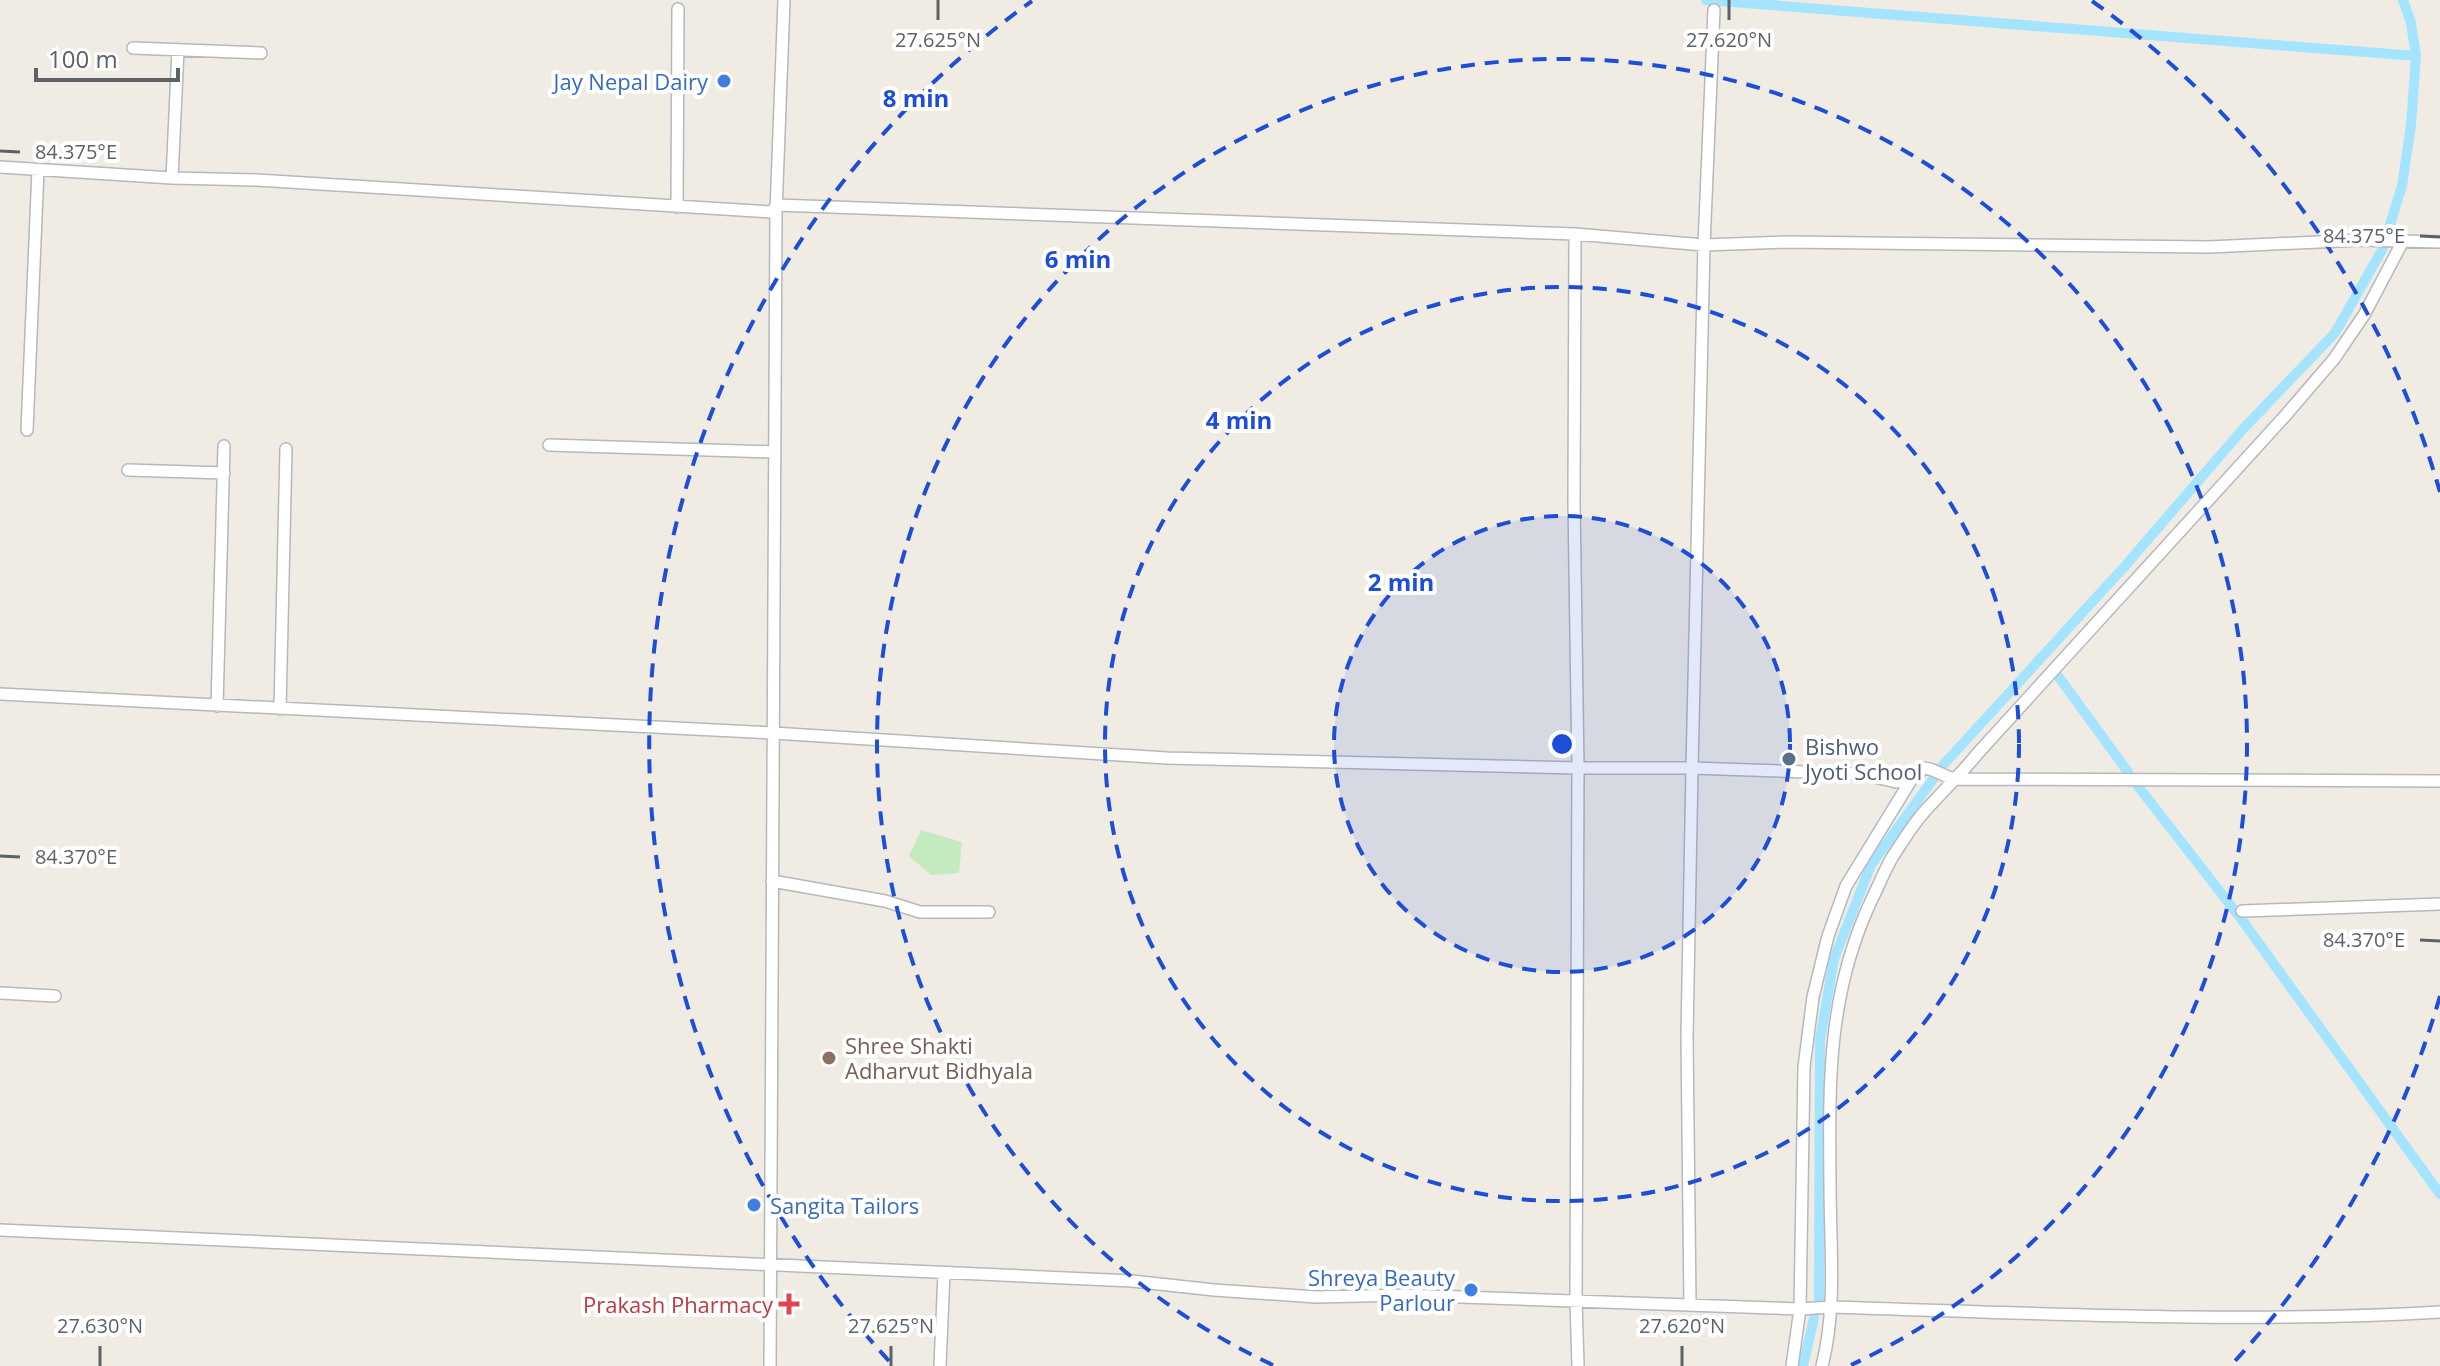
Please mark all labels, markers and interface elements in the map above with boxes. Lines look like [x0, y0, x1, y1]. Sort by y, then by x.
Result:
text: 27.625°N [895, 26, 981, 53]
text: 27.620°N [1686, 26, 1772, 53]
scale bar [36, 32, 178, 82]
text: 100 m [48, 42, 118, 75]
place label: Jay Nepal Dairy [552, 66, 709, 96]
marker: Jay Nepal Dairy [715, 72, 733, 90]
text: 8 min [883, 81, 949, 114]
text: 84.375°E [35, 138, 117, 165]
text: 84.375°E [2323, 222, 2405, 249]
text: 6 min [1045, 242, 1111, 275]
text: 4 min [1206, 403, 1272, 436]
text: 2 min [1368, 565, 1434, 598]
centre of rings [1548, 730, 1576, 758]
place label: Bishwo Jyoti School [1803, 731, 1922, 786]
marker: Bishwo Jyoti School [1780, 750, 1798, 768]
text: 84.370°E [35, 843, 117, 870]
text: 84.370°E [2323, 926, 2405, 953]
place label: Shree Shakti Adharvut Bidhyala [845, 1030, 1033, 1085]
marker: Shree Shakti Adharvut Bidhyala [820, 1049, 838, 1067]
place label: Sangita Tailors [770, 1190, 919, 1220]
marker: Sangita Tailors [745, 1196, 763, 1214]
place label: Shreya Beauty Parlour [1308, 1262, 1456, 1317]
marker: Shreya Beauty Parlour [1462, 1281, 1480, 1299]
place label: Prakash Pharmacy [583, 1289, 774, 1319]
marker: Prakash Pharmacy [780, 1295, 798, 1313]
text: 27.630°N [57, 1312, 143, 1339]
text: 27.625°N [848, 1312, 934, 1339]
text: 27.620°N [1639, 1312, 1725, 1339]

